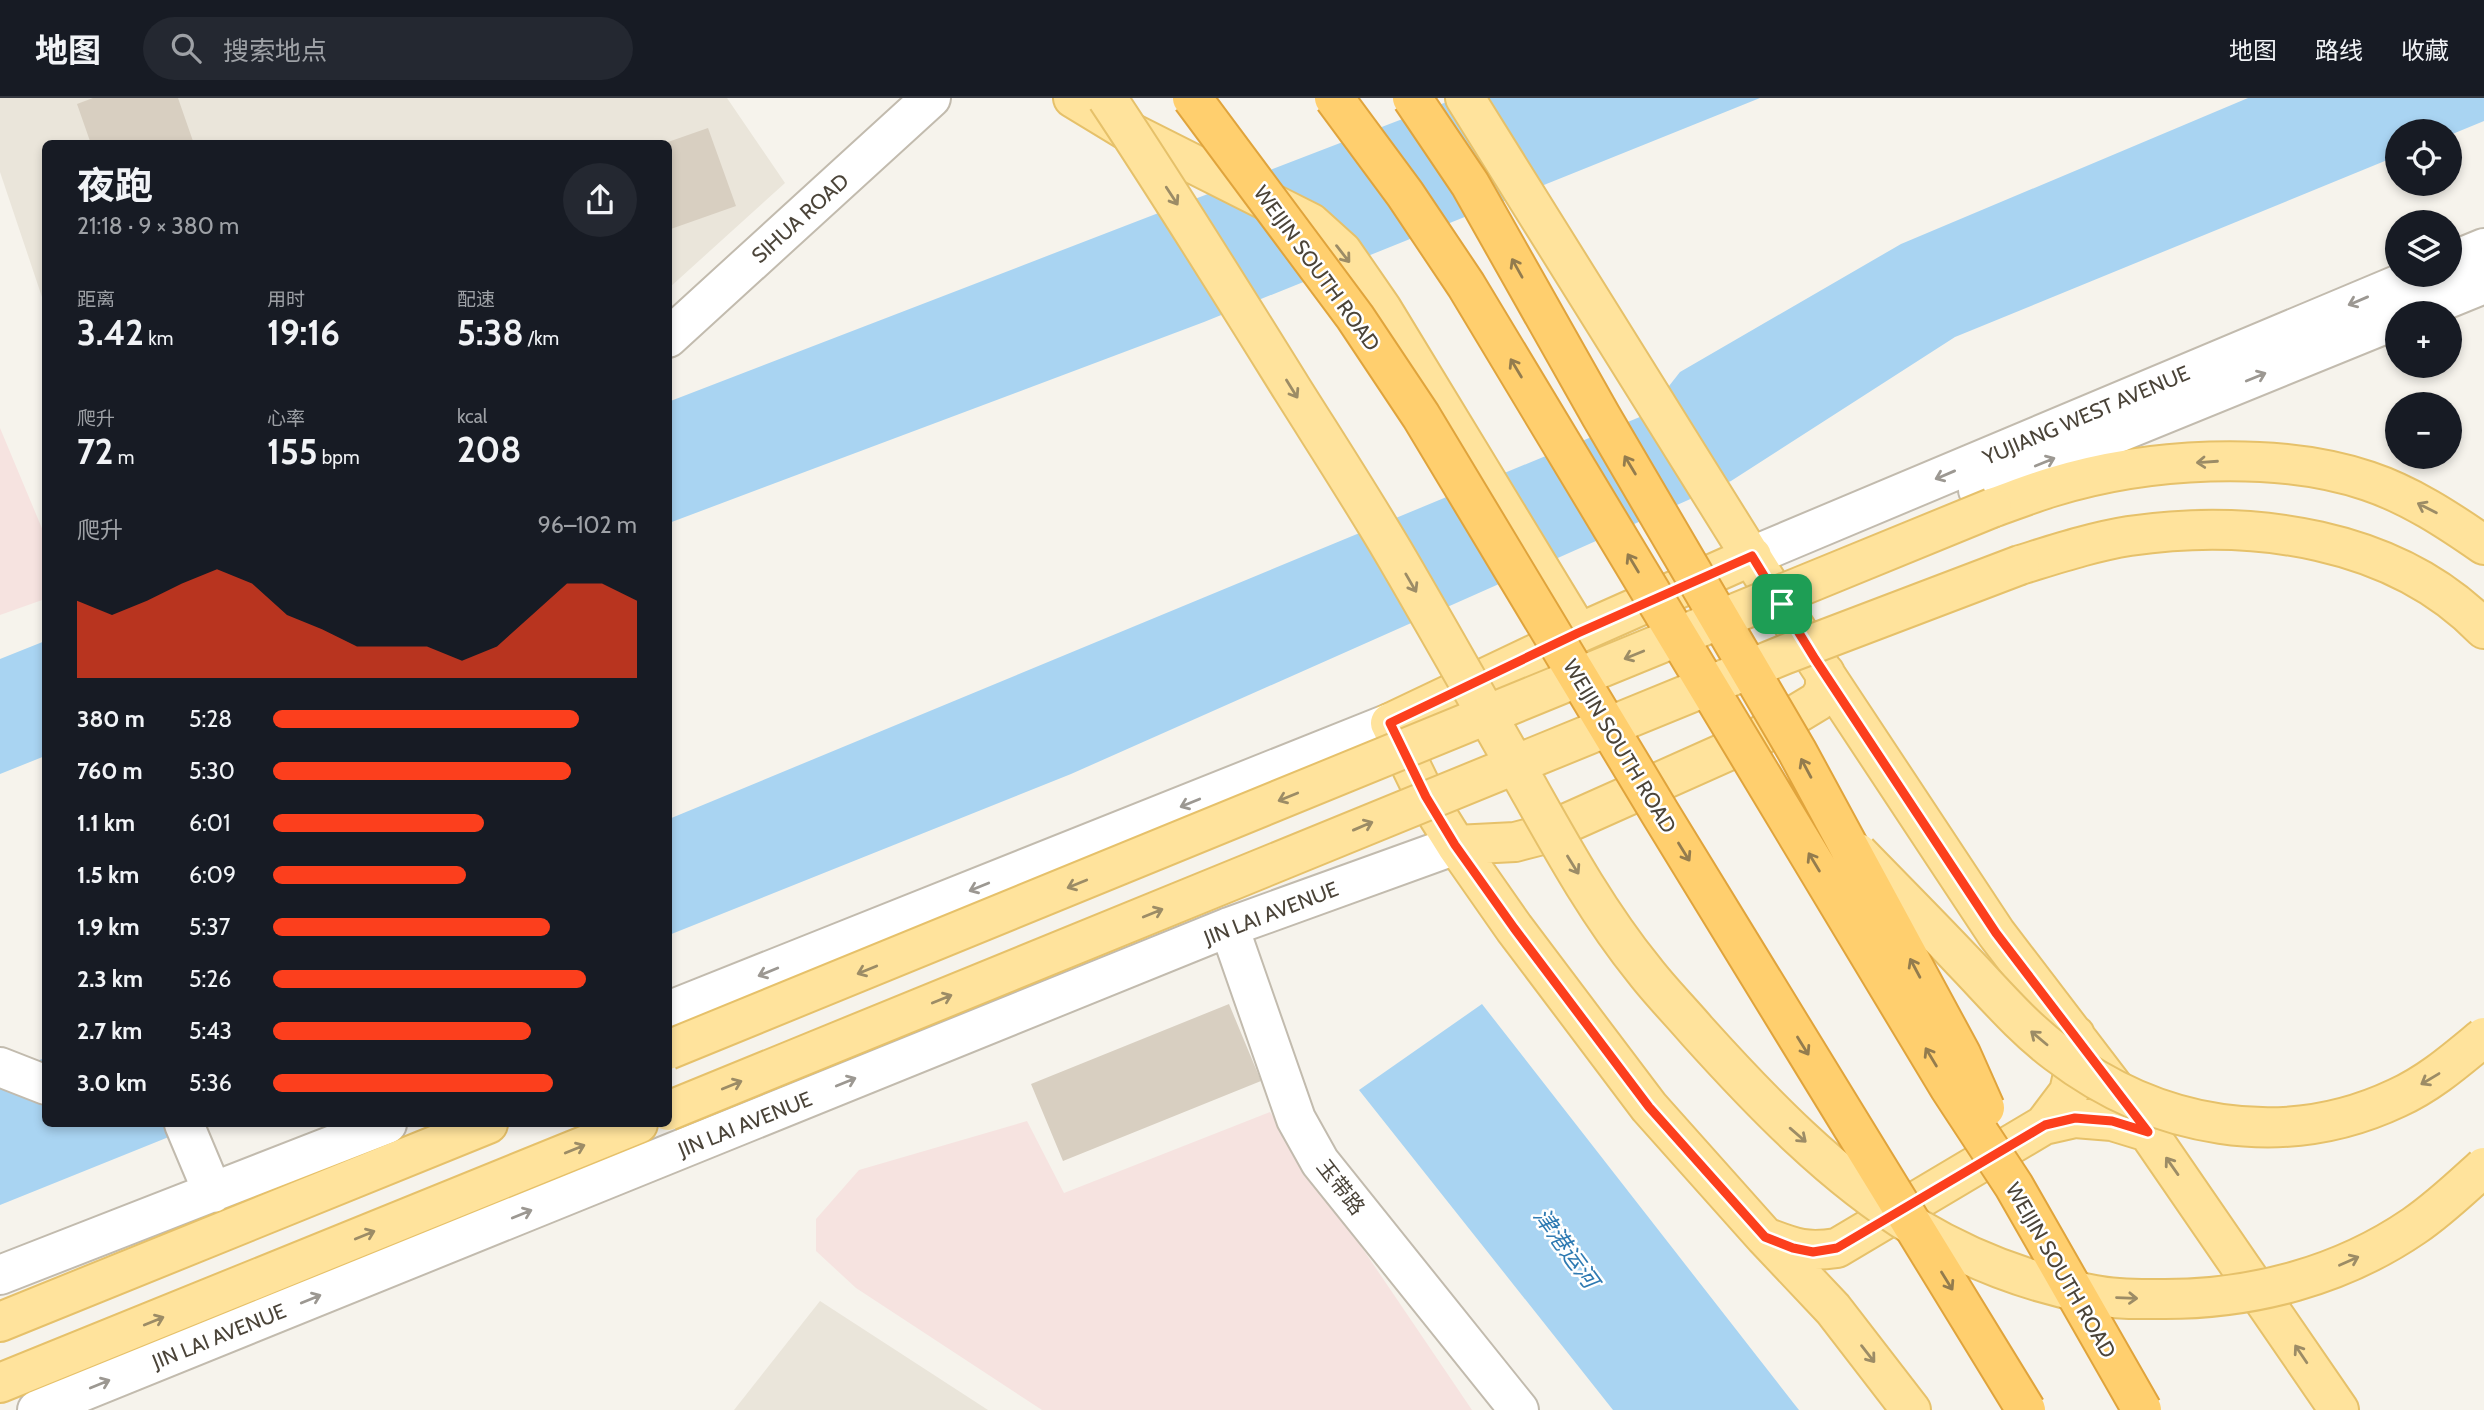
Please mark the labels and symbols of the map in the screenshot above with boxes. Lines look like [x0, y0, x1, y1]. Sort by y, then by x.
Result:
street label: SIHUA ROAD [746, 168, 854, 268]
street label: WEIJIN SOUTH ROAD [1249, 180, 1385, 356]
one-way arrow [1165, 185, 1179, 205]
one-way arrow [1336, 245, 1351, 263]
one-way arrow [1510, 258, 1524, 278]
one-way arrow [2348, 295, 2369, 308]
one-way arrow [1509, 358, 1523, 378]
street label: YUJIANG WEST AVENUE [1978, 360, 2193, 470]
one-way arrow [2245, 369, 2267, 382]
one-way arrow [1285, 378, 1299, 398]
one-way arrow [2034, 455, 2056, 468]
one-way arrow [1623, 456, 1637, 476]
one-way arrow [2196, 456, 2219, 469]
one-way arrow [1935, 469, 1956, 482]
one-way arrow [2417, 501, 2437, 515]
one-way arrow [1626, 553, 1640, 573]
one-way arrow [1404, 572, 1418, 592]
pin [1752, 574, 1812, 634]
one-way arrow [1624, 649, 1646, 662]
street label: WEIJIN SOUTH ROAD [1558, 655, 1682, 837]
one-way arrow [1799, 758, 1812, 779]
one-way arrow [1278, 792, 1299, 805]
one-way arrow [1180, 797, 1202, 810]
one-way arrow [1352, 819, 1373, 832]
one-way arrow [1677, 841, 1691, 861]
one-way arrow [1806, 853, 1820, 873]
one-way arrow [1566, 855, 1580, 875]
street label: JIN LAI AVENUE [1199, 876, 1342, 950]
one-way arrow [1067, 878, 1089, 891]
one-way arrow [968, 882, 990, 895]
one-way arrow [1142, 906, 1163, 919]
one-way arrow [1907, 958, 1921, 979]
one-way arrow [856, 964, 878, 977]
one-way arrow [757, 966, 779, 979]
one-way arrow [931, 992, 953, 1005]
one-way arrow [2030, 1030, 2048, 1046]
one-way arrow [1796, 1035, 1810, 1055]
one-way arrow [1924, 1048, 1938, 1068]
one-way arrow [2420, 1072, 2440, 1086]
one-way arrow [835, 1075, 857, 1088]
one-way arrow [720, 1078, 742, 1091]
street label: JIN LAI AVENUE [674, 1086, 815, 1163]
one-way arrow [1789, 1127, 1807, 1143]
one-way arrow [564, 1142, 586, 1155]
street label: 玉带路 [1312, 1154, 1370, 1220]
one-way arrow [2165, 1157, 2179, 1176]
street label: WEIJIN SOUTH ROAD [2001, 1178, 2121, 1362]
water label: 津港运河 [1528, 1203, 1607, 1297]
one-way arrow [511, 1206, 532, 1219]
one-way arrow [353, 1228, 375, 1241]
one-way arrow [2338, 1254, 2359, 1267]
one-way arrow [1941, 1271, 1955, 1291]
one-way arrow [300, 1292, 321, 1305]
one-way arrow [2115, 1292, 2138, 1305]
street label: JIN LAI AVENUE [148, 1298, 289, 1375]
one-way arrow [143, 1313, 164, 1326]
one-way arrow [1860, 1344, 1875, 1363]
one-way arrow [2293, 1345, 2308, 1364]
one-way arrow [89, 1377, 111, 1390]

